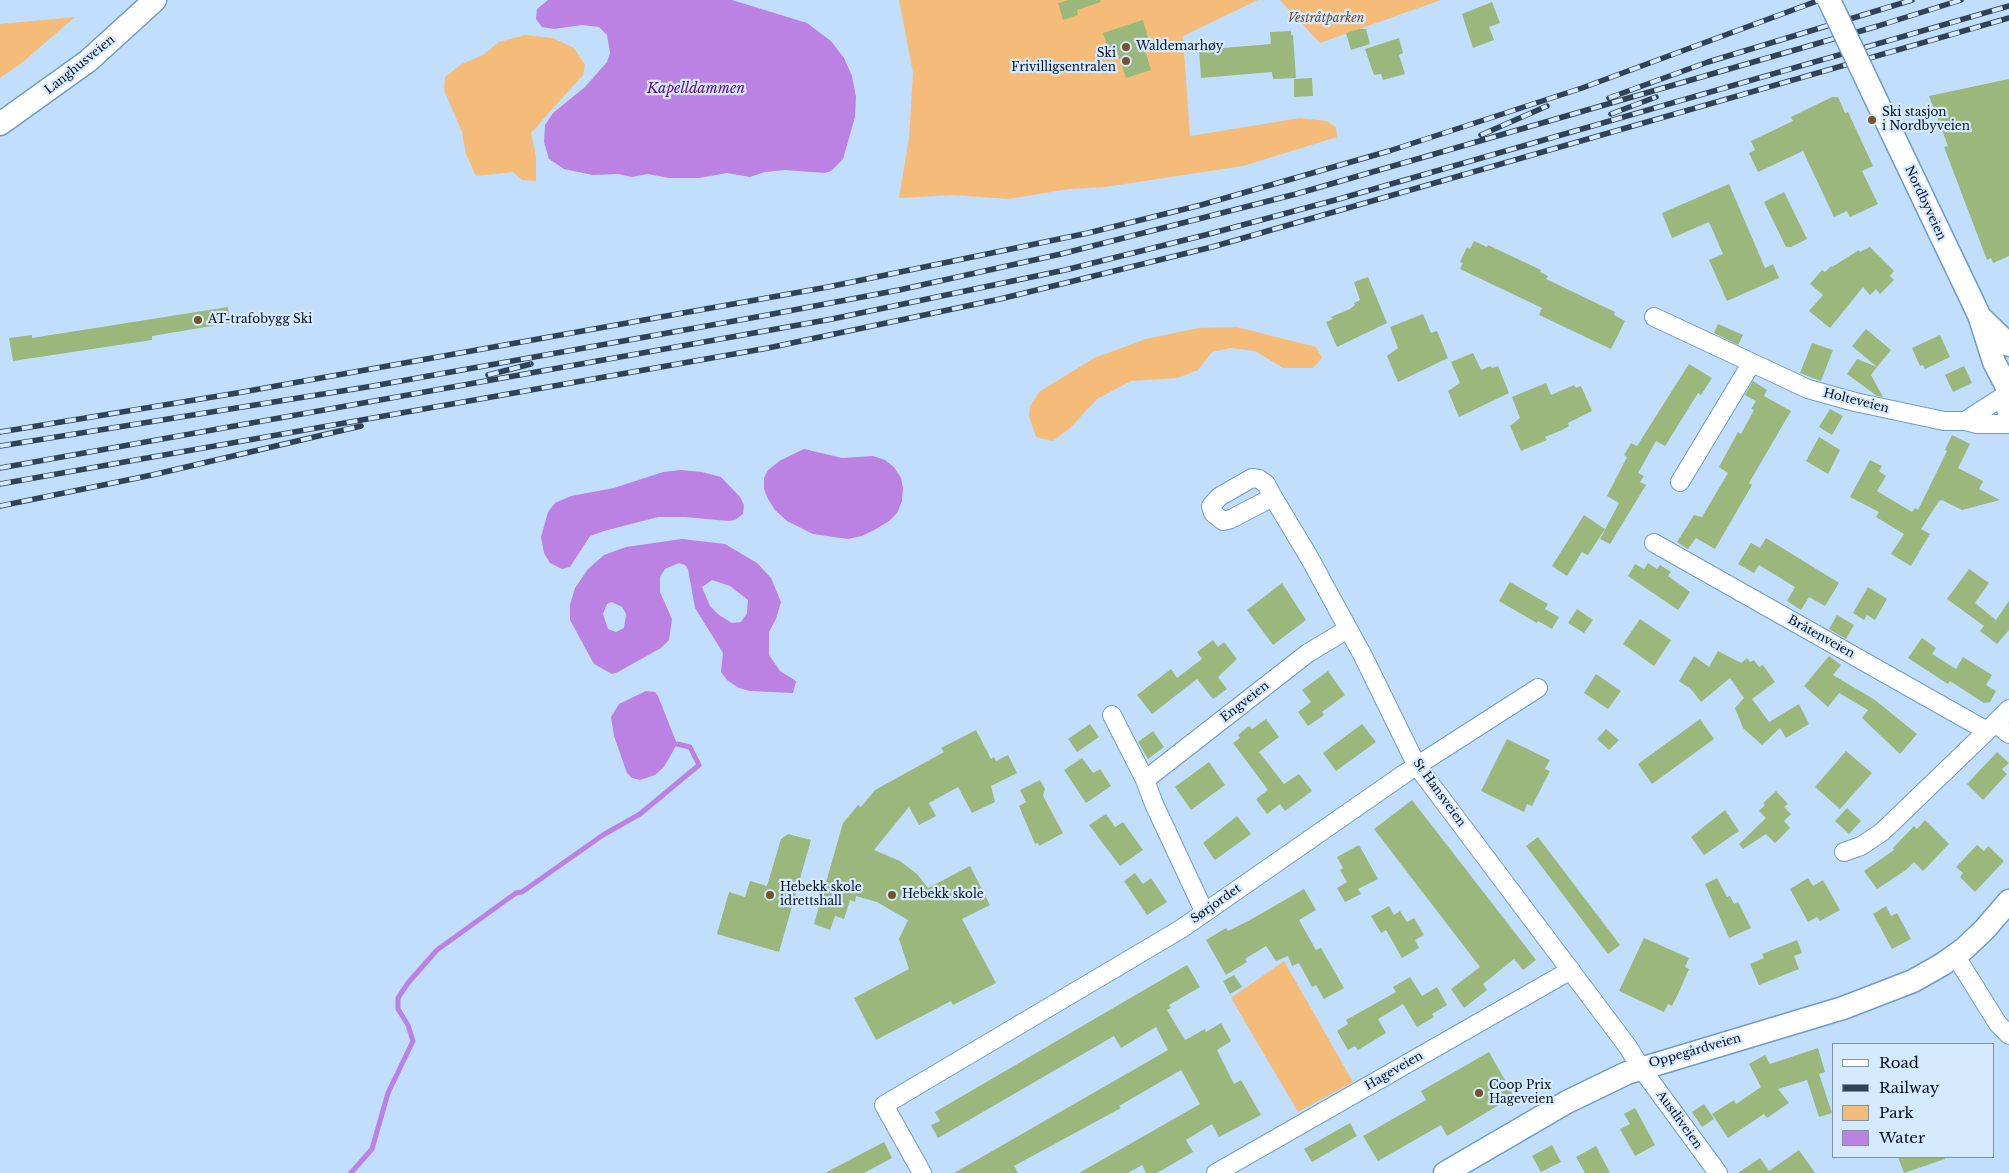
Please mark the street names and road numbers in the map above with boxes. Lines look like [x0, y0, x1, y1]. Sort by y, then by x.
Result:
street label: Langhusveien [42, 32, 118, 98]
street label: Nordbyveien [1901, 163, 1949, 243]
street label: Holteveien [1822, 386, 1890, 416]
street label: Bråtenveien [1785, 613, 1857, 661]
street label: Engveien [1218, 679, 1272, 725]
street label: St Hansveien [1410, 756, 1468, 830]
street label: Sørjordet [1188, 881, 1244, 927]
street label: Oppegårdveien [1647, 1031, 1743, 1071]
street label: Hageveien [1362, 1049, 1426, 1093]
street label: Austliveien [1653, 1088, 1705, 1152]

